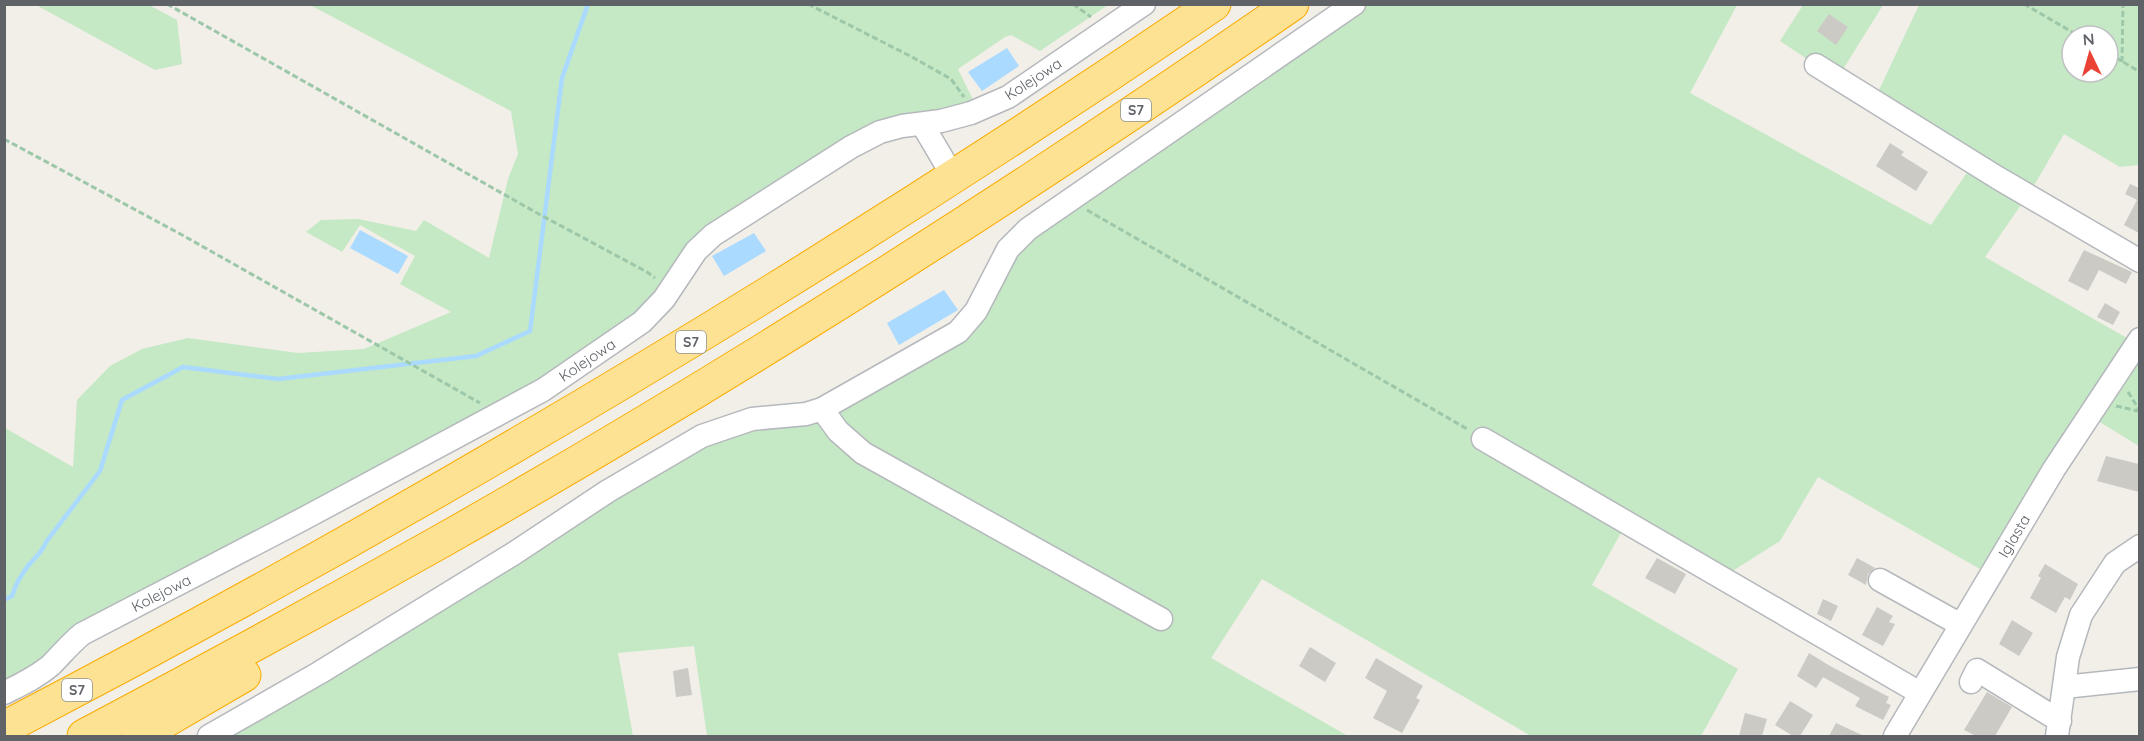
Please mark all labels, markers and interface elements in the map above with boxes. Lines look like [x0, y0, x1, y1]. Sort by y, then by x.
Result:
north arrow [2060, 24, 2120, 84]
text: N [2082, 29, 2095, 50]
street label: Kolejowa [1001, 54, 1065, 104]
road number: S7 [1121, 99, 1151, 121]
road number: S7 [676, 331, 706, 353]
street label: Kolejowa [555, 334, 619, 386]
street label: Iglasta [1994, 511, 2034, 561]
street label: Kolejowa [128, 570, 194, 616]
road number: S7 [62, 679, 92, 701]

